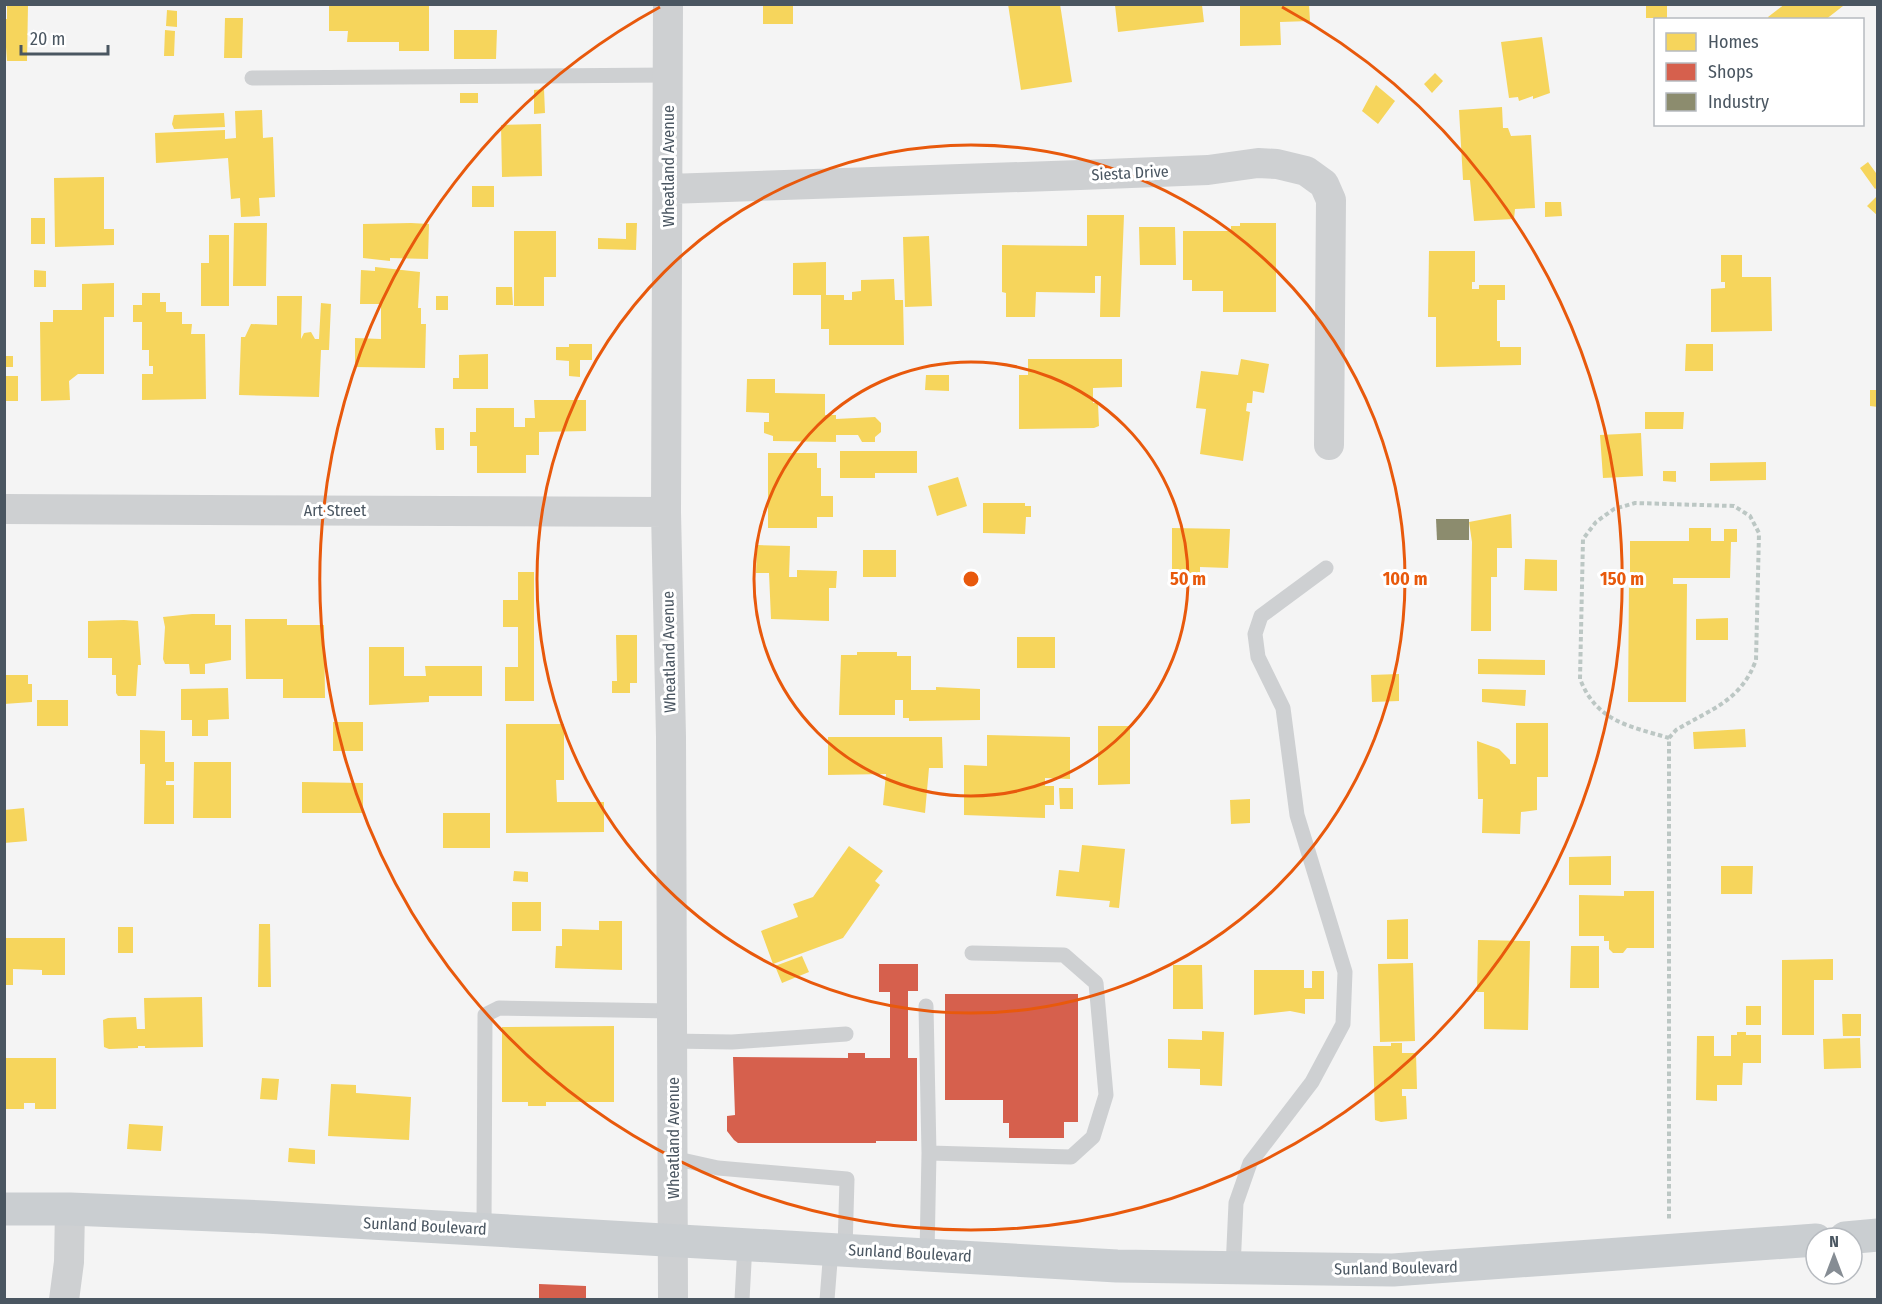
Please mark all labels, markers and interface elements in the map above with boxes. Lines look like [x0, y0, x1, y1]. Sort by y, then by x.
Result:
scale bar [21, 18, 108, 56]
legend [1654, 18, 1864, 126]
text: 20 m [30, 28, 65, 50]
text: Homes [1708, 31, 1759, 53]
text: Shops [1708, 61, 1753, 83]
text: Industry [1708, 91, 1769, 113]
street label: Wheatland Avenue [659, 105, 678, 227]
street label: Siesta Drive [1091, 161, 1169, 185]
street label: Art Street [304, 501, 367, 520]
text: 50 m [1170, 568, 1206, 590]
text: 100 m [1383, 568, 1427, 590]
text: 150 m [1600, 568, 1644, 590]
centre of rings [961, 569, 981, 589]
street label: Wheatland Avenue [658, 591, 680, 713]
street label: Wheatland Avenue [664, 1077, 683, 1199]
street label: Sunland Boulevard [363, 1213, 487, 1239]
north arrow [1804, 1226, 1864, 1286]
text: N [1829, 1232, 1839, 1251]
street label: Sunland Boulevard [848, 1240, 972, 1266]
street label: Sunland Boulevard [1334, 1257, 1458, 1279]

